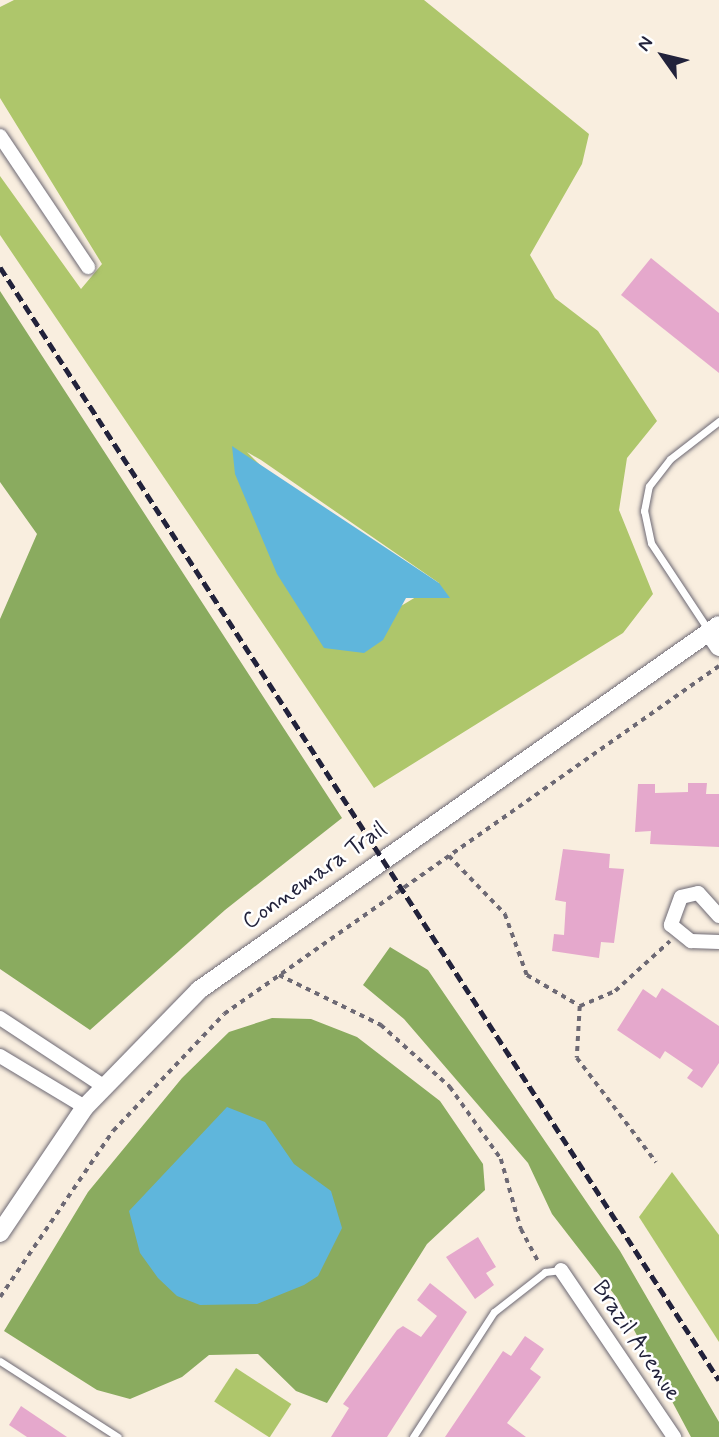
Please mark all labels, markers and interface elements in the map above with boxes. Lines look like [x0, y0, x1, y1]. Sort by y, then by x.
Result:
north arrow [628, 21, 698, 91]
text: N [631, 32, 659, 56]
street label: Connemara Trail [238, 816, 392, 936]
street label: Brazil Avenue [586, 1277, 686, 1405]

